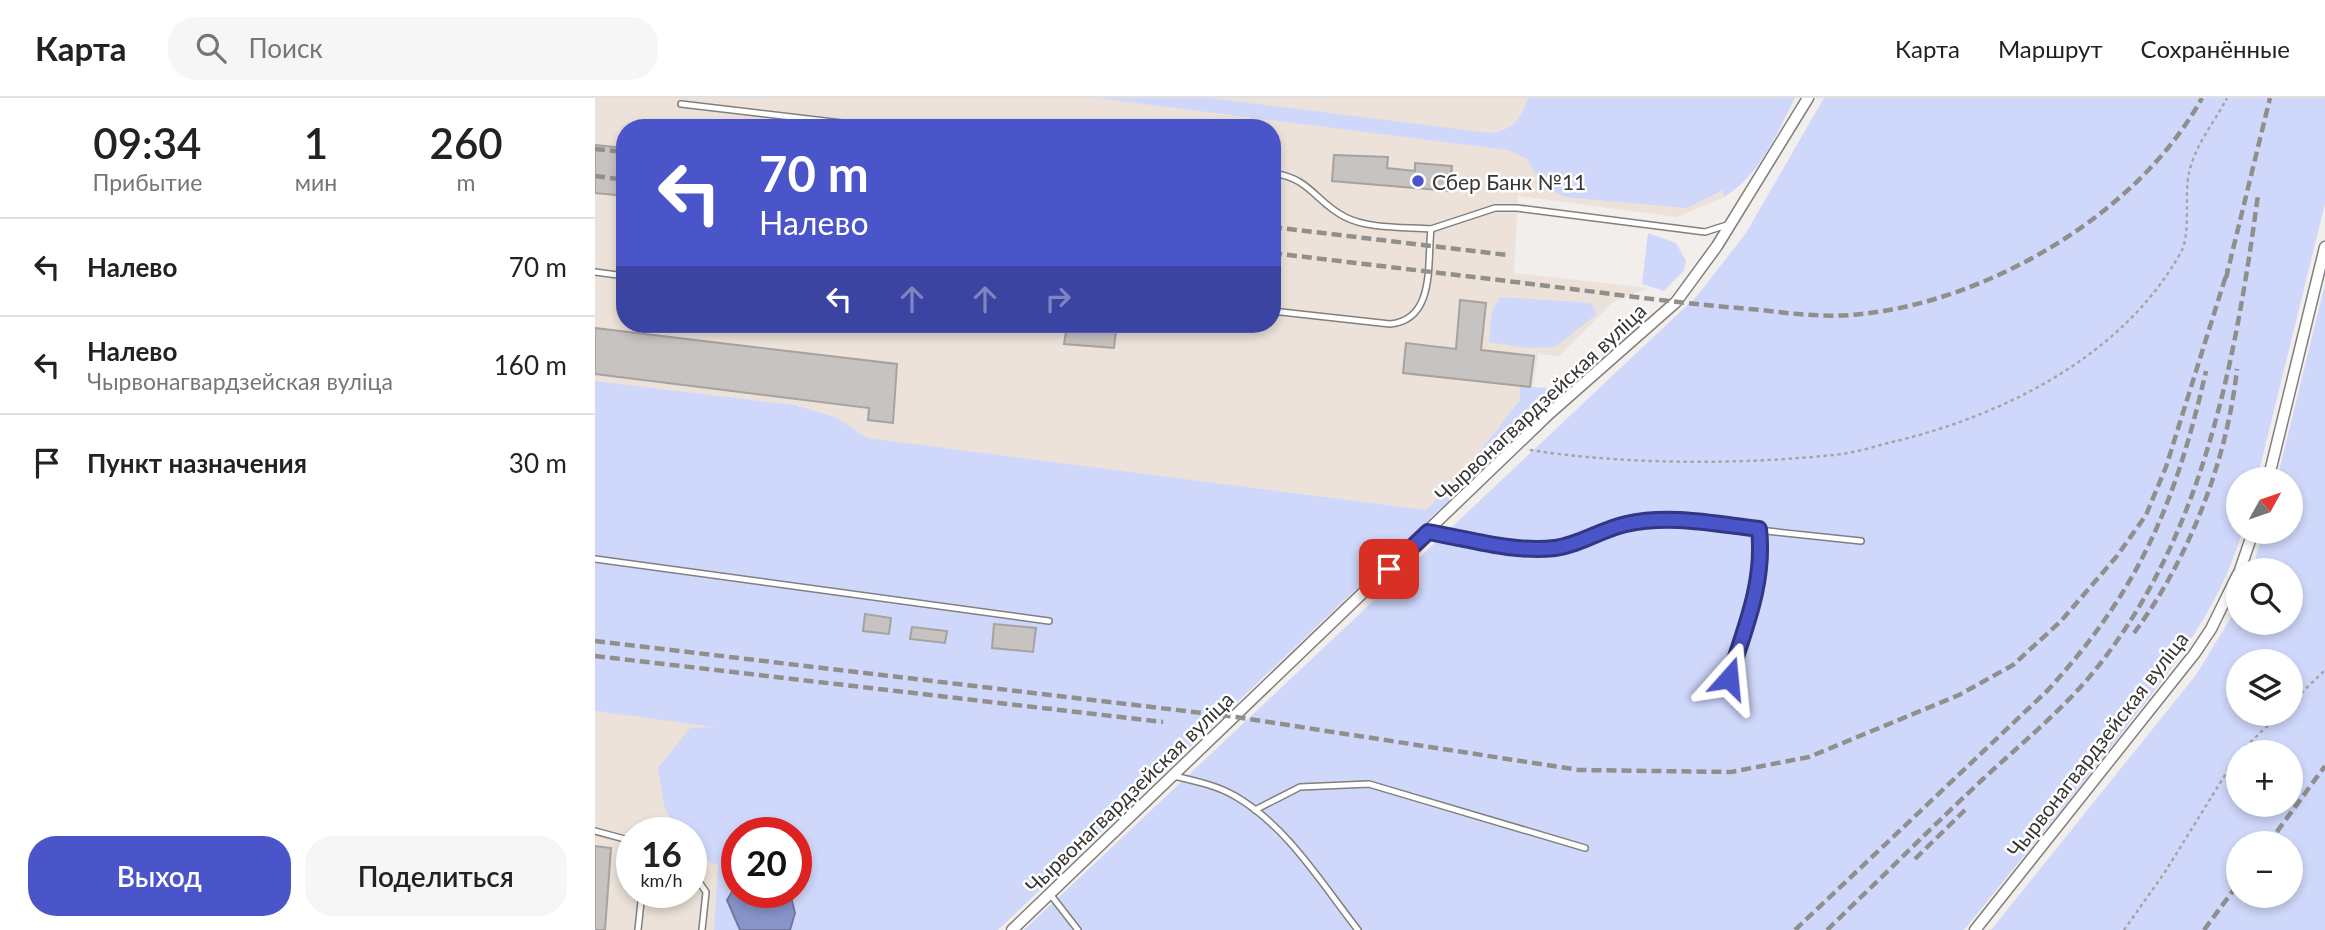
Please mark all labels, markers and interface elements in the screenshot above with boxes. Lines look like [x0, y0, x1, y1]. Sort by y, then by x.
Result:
search box [168, 17, 658, 80]
text: Карта [35, 28, 126, 68]
icon: search [192, 29, 230, 67]
text: Поиск [248, 32, 323, 64]
text: Карта [1895, 34, 1960, 63]
text: Маршрут [1998, 34, 2103, 63]
text: Сохранённые [2141, 34, 2290, 63]
text: 09:34 [93, 118, 201, 168]
text: 1 [304, 118, 328, 168]
text: 260 [430, 118, 503, 168]
text: 70 m [759, 144, 869, 202]
icon: left [644, 147, 735, 238]
text: Прибытие [92, 168, 202, 196]
text: мин [295, 168, 337, 196]
text: m [457, 168, 476, 196]
place label: Сбер Банк №11 [1432, 169, 1586, 194]
marker: Сбер Банк №11 [1410, 173, 1426, 189]
text: Налево [759, 203, 869, 242]
icon: left [28, 248, 66, 286]
text: Налево [87, 251, 177, 283]
text: 70 m [509, 251, 567, 283]
icon: left [820, 280, 858, 318]
icon: ahead [893, 280, 931, 318]
icon: ahead [966, 280, 1004, 318]
icon: right [1039, 280, 1077, 318]
street label: Чырвонагвардзейская вуліца [1429, 298, 1651, 506]
text: Налево [87, 335, 177, 367]
icon: left [28, 346, 66, 384]
text: 160 m [494, 349, 567, 381]
text: Чырвонагвардзейская вуліца [87, 367, 393, 395]
icon: arrive [28, 444, 66, 482]
text: Пункт назначения [87, 447, 307, 479]
text: 30 m [509, 447, 567, 479]
north arrow [2226, 467, 2303, 544]
map controls [2226, 467, 2303, 908]
pin [1359, 539, 1419, 599]
icon: arrive [1370, 550, 1408, 588]
button: search [2226, 558, 2303, 635]
street label: Чырвонагвардзейская вуліца [2001, 626, 2193, 862]
position arrow [1692, 641, 1766, 715]
button: layers [2226, 649, 2303, 726]
street label: Чырвонагвардзейская вуліца [1020, 686, 1238, 898]
button: + [2226, 740, 2303, 817]
speed limit sign: 20 [721, 817, 812, 908]
button: − [2226, 831, 2303, 908]
text: 16 [641, 832, 682, 874]
button: Выход [28, 836, 291, 916]
button: Поделиться [305, 836, 567, 916]
text: km/h [640, 869, 683, 891]

